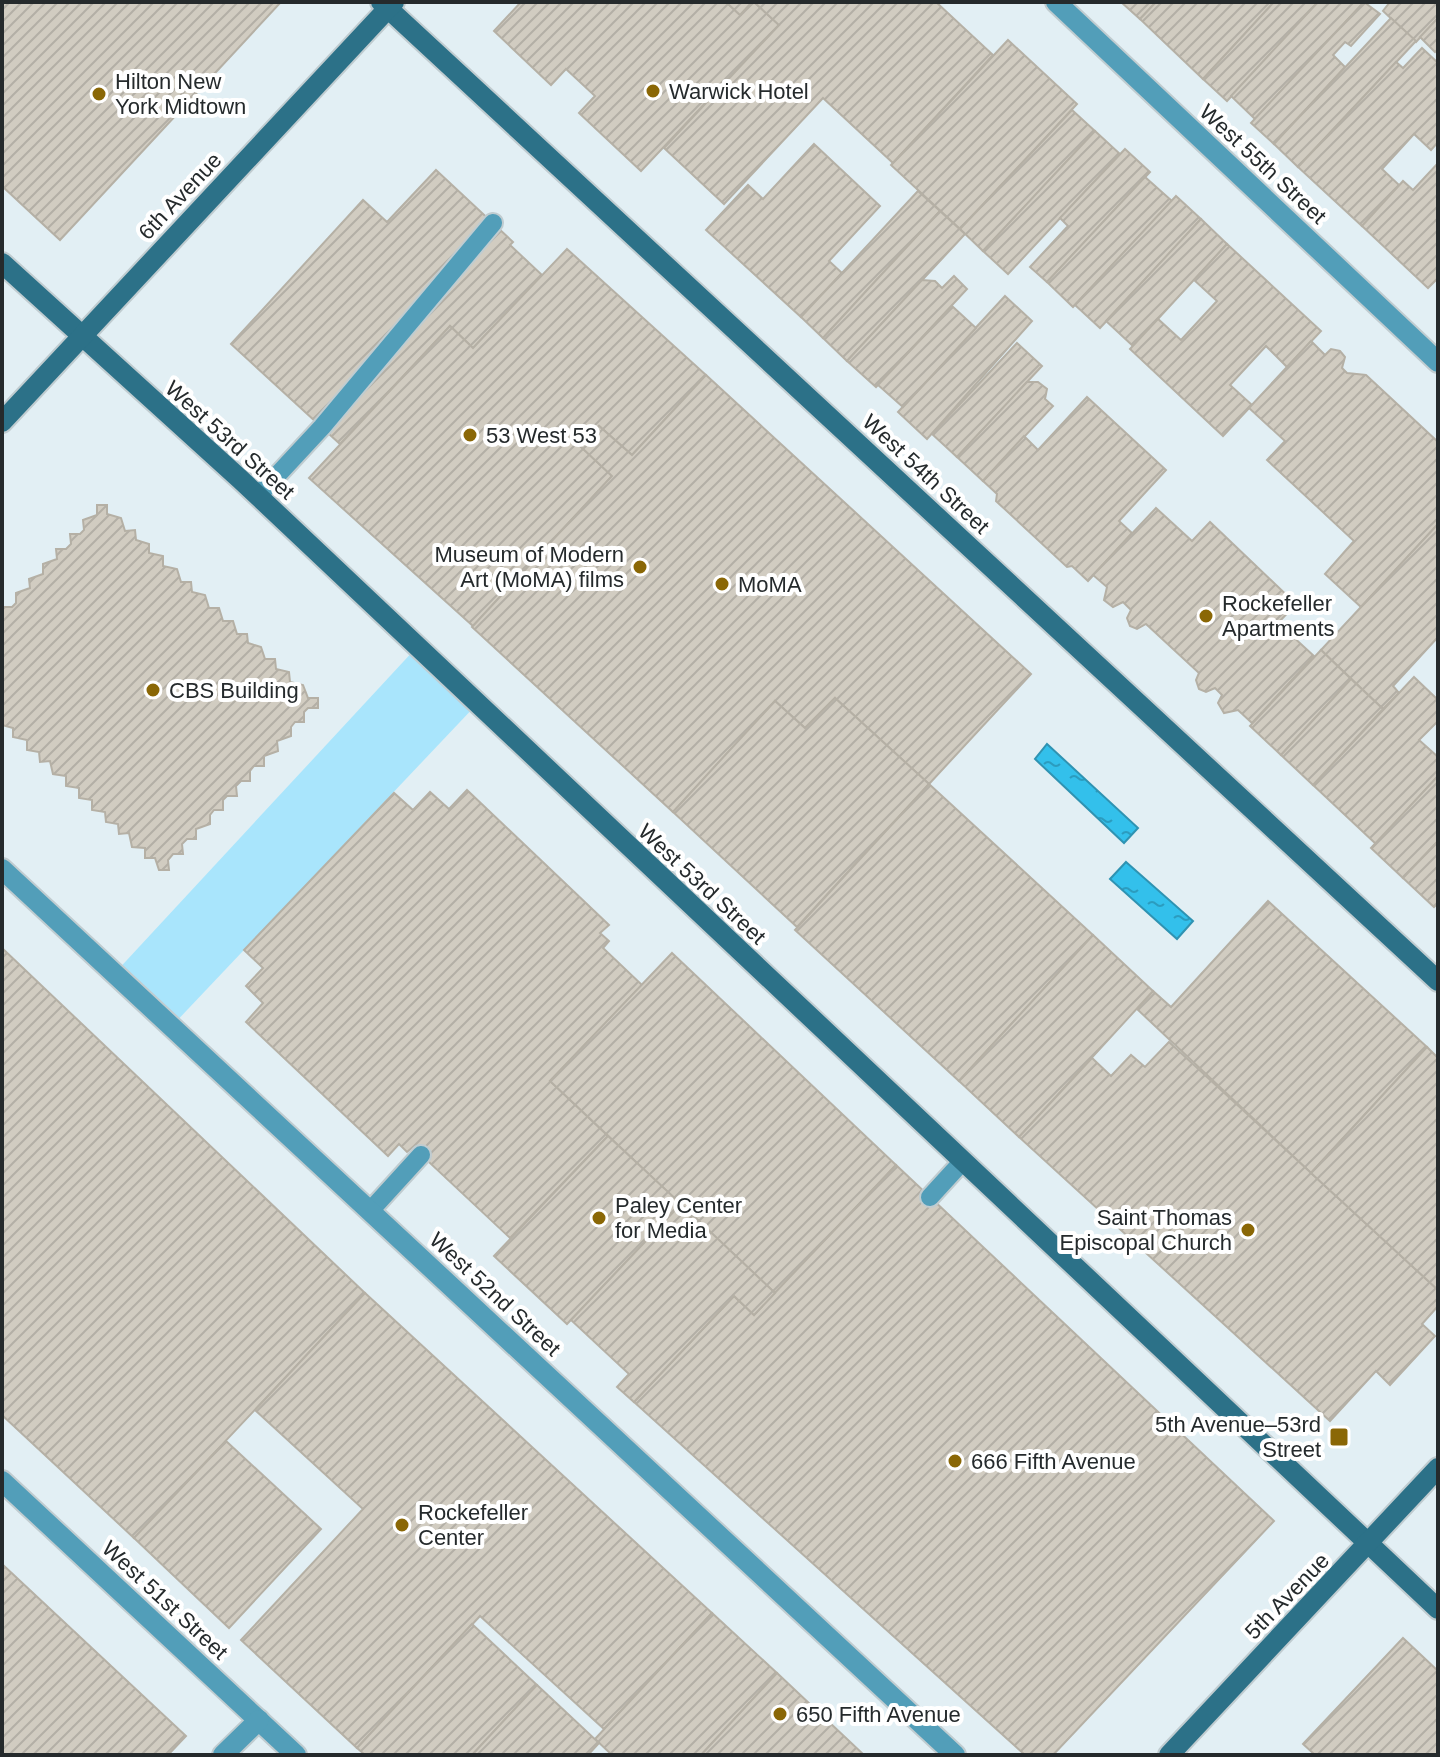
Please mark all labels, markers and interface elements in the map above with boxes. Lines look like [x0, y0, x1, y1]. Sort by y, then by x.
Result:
place label: Hilton New York Midtown [115, 69, 246, 119]
place label: Warwick Hotel [669, 79, 809, 104]
marker: Warwick Hotel [644, 82, 662, 100]
marker: Hilton New York Midtown [90, 85, 108, 103]
street label: West 55th Street [1195, 99, 1331, 229]
street label: 6th Avenue [133, 147, 227, 245]
street label: West 53rd Street [160, 376, 300, 504]
street label: West 54th Street [858, 409, 994, 539]
place label: 53 West 53 [486, 423, 597, 448]
marker: 53 West 53 [461, 426, 479, 444]
place label: Museum of Modern Art (MoMA) films [434, 542, 624, 592]
marker: Museum of Modern Art (MoMA) films [631, 558, 649, 576]
place label: MoMA [738, 572, 802, 597]
marker: MoMA [713, 575, 731, 593]
place label: Rockefeller Apartments [1222, 591, 1335, 641]
marker: Rockefeller Apartments [1197, 607, 1215, 625]
place label: CBS Building [169, 678, 299, 703]
marker: CBS Building [144, 681, 162, 699]
street label: West 53rd Street [633, 819, 771, 949]
place label: Paley Center for Media [615, 1193, 742, 1243]
place label: Saint Thomas Episcopal Church [1060, 1205, 1232, 1255]
marker: Paley Center for Media [590, 1209, 608, 1227]
marker: Saint Thomas Episcopal Church [1239, 1221, 1257, 1239]
street label: West 52nd Street [424, 1227, 566, 1361]
place label: 5th Avenue–53rd Street [1155, 1412, 1321, 1462]
marker: 5th Avenue–53rd Street [1328, 1426, 1350, 1448]
place label: 666 Fifth Avenue [971, 1449, 1136, 1474]
marker: 666 Fifth Avenue [946, 1452, 964, 1470]
place label: Rockefeller Center [418, 1500, 528, 1550]
marker: Rockefeller Center [393, 1516, 411, 1534]
street label: West 51st Street [97, 1536, 233, 1664]
street label: 5th Avenue [1240, 1548, 1334, 1644]
place label: 650 Fifth Avenue [796, 1702, 961, 1727]
marker: 650 Fifth Avenue [771, 1705, 789, 1723]

